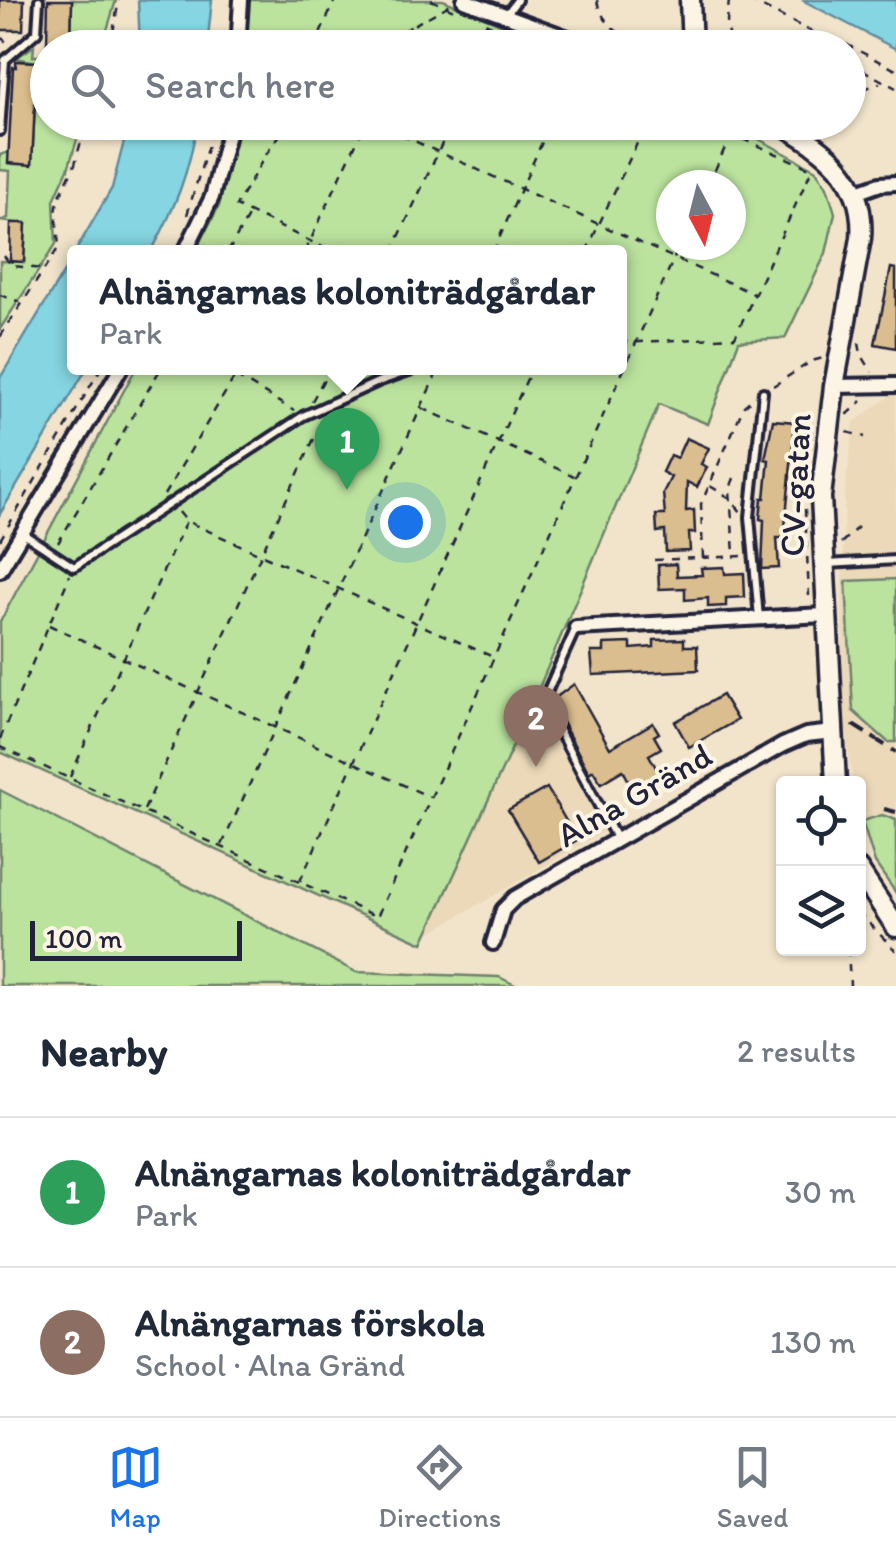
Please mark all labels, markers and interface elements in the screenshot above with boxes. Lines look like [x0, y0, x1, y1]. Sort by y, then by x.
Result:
search box [30, 30, 866, 140]
icon: search [65, 58, 120, 113]
text: Search here [145, 62, 336, 108]
north arrow [656, 170, 746, 260]
popup [67, 245, 627, 375]
text: Alnängarnas koloniträdgårdar [99, 268, 595, 314]
text: Park [99, 314, 162, 352]
pin: 1 [314, 408, 380, 490]
street label: CV-gatan [770, 412, 820, 558]
your location [380, 497, 431, 548]
pin: 2 [504, 684, 568, 767]
street label: Alna Gränd [549, 734, 719, 856]
map controls [776, 776, 866, 956]
button: locate [776, 776, 866, 866]
button: layers [776, 866, 866, 956]
scale bar [30, 916, 242, 960]
text: 100 m [45, 921, 122, 955]
text: Nearby [40, 1026, 167, 1077]
text: 2 results [737, 1032, 856, 1070]
text: Alnängarnas koloniträdgårdar [135, 1150, 630, 1196]
text: 1 [65, 1173, 80, 1211]
text: 30 m [785, 1173, 856, 1211]
text: Park [135, 1196, 198, 1234]
text: Alnängarnas förskola [135, 1300, 485, 1346]
text: 2 [64, 1323, 81, 1361]
text: 130 m [770, 1323, 856, 1361]
text: School · Alna Gränd [135, 1346, 405, 1384]
tab: Map [108, 1440, 163, 1534]
tab: Directions [378, 1440, 501, 1534]
tab: Saved [717, 1440, 788, 1534]

